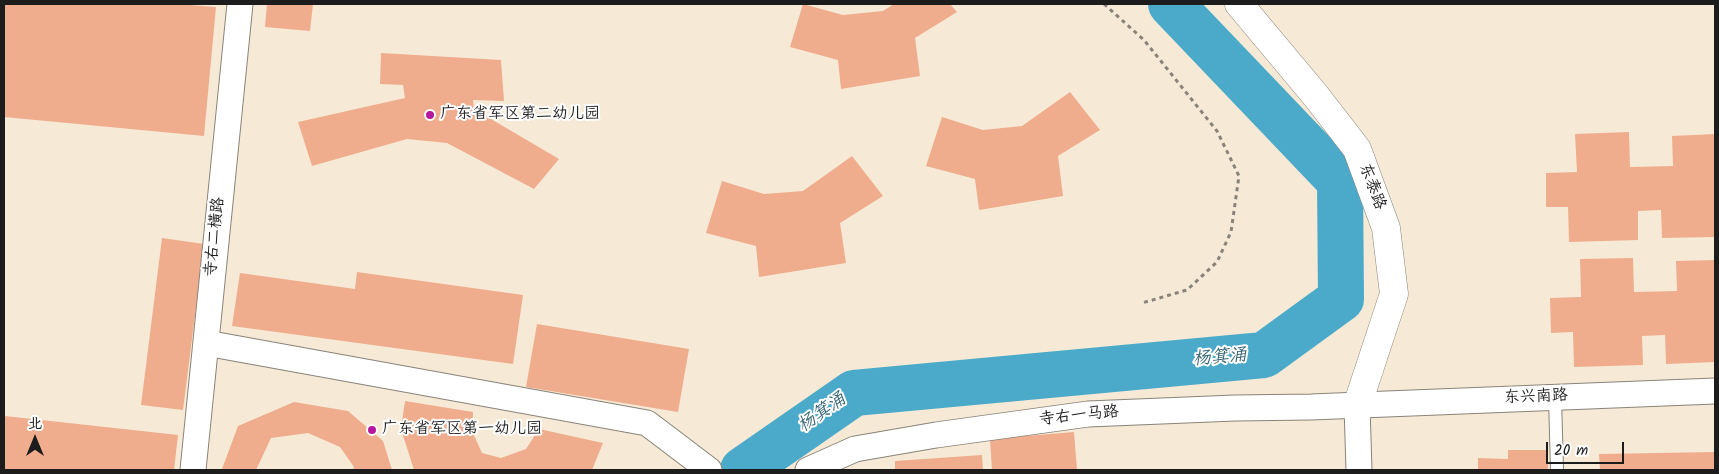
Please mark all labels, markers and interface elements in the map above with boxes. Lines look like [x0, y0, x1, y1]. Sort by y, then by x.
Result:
place label: 广东省军区第二幼儿园 [440, 105, 600, 125]
marker: 广东省军区第二幼儿园 [424, 109, 436, 121]
street label: 东泰路 [1353, 161, 1389, 213]
street label: 寺右二横路 [202, 196, 230, 278]
water label: 杨箕涌 [1192, 346, 1248, 372]
street label: 东兴南路 [1504, 387, 1568, 409]
water label: 杨箕涌 [795, 390, 851, 438]
street label: 寺右一马路 [1038, 403, 1120, 431]
text: 北 [28, 413, 42, 435]
north arrow [10, 414, 60, 464]
place label: 广东省军区第一幼儿园 [382, 420, 542, 440]
marker: 广东省军区第一幼儿园 [366, 424, 378, 436]
scale bar [1549, 432, 1626, 464]
text: 20 m [1554, 439, 1588, 463]

